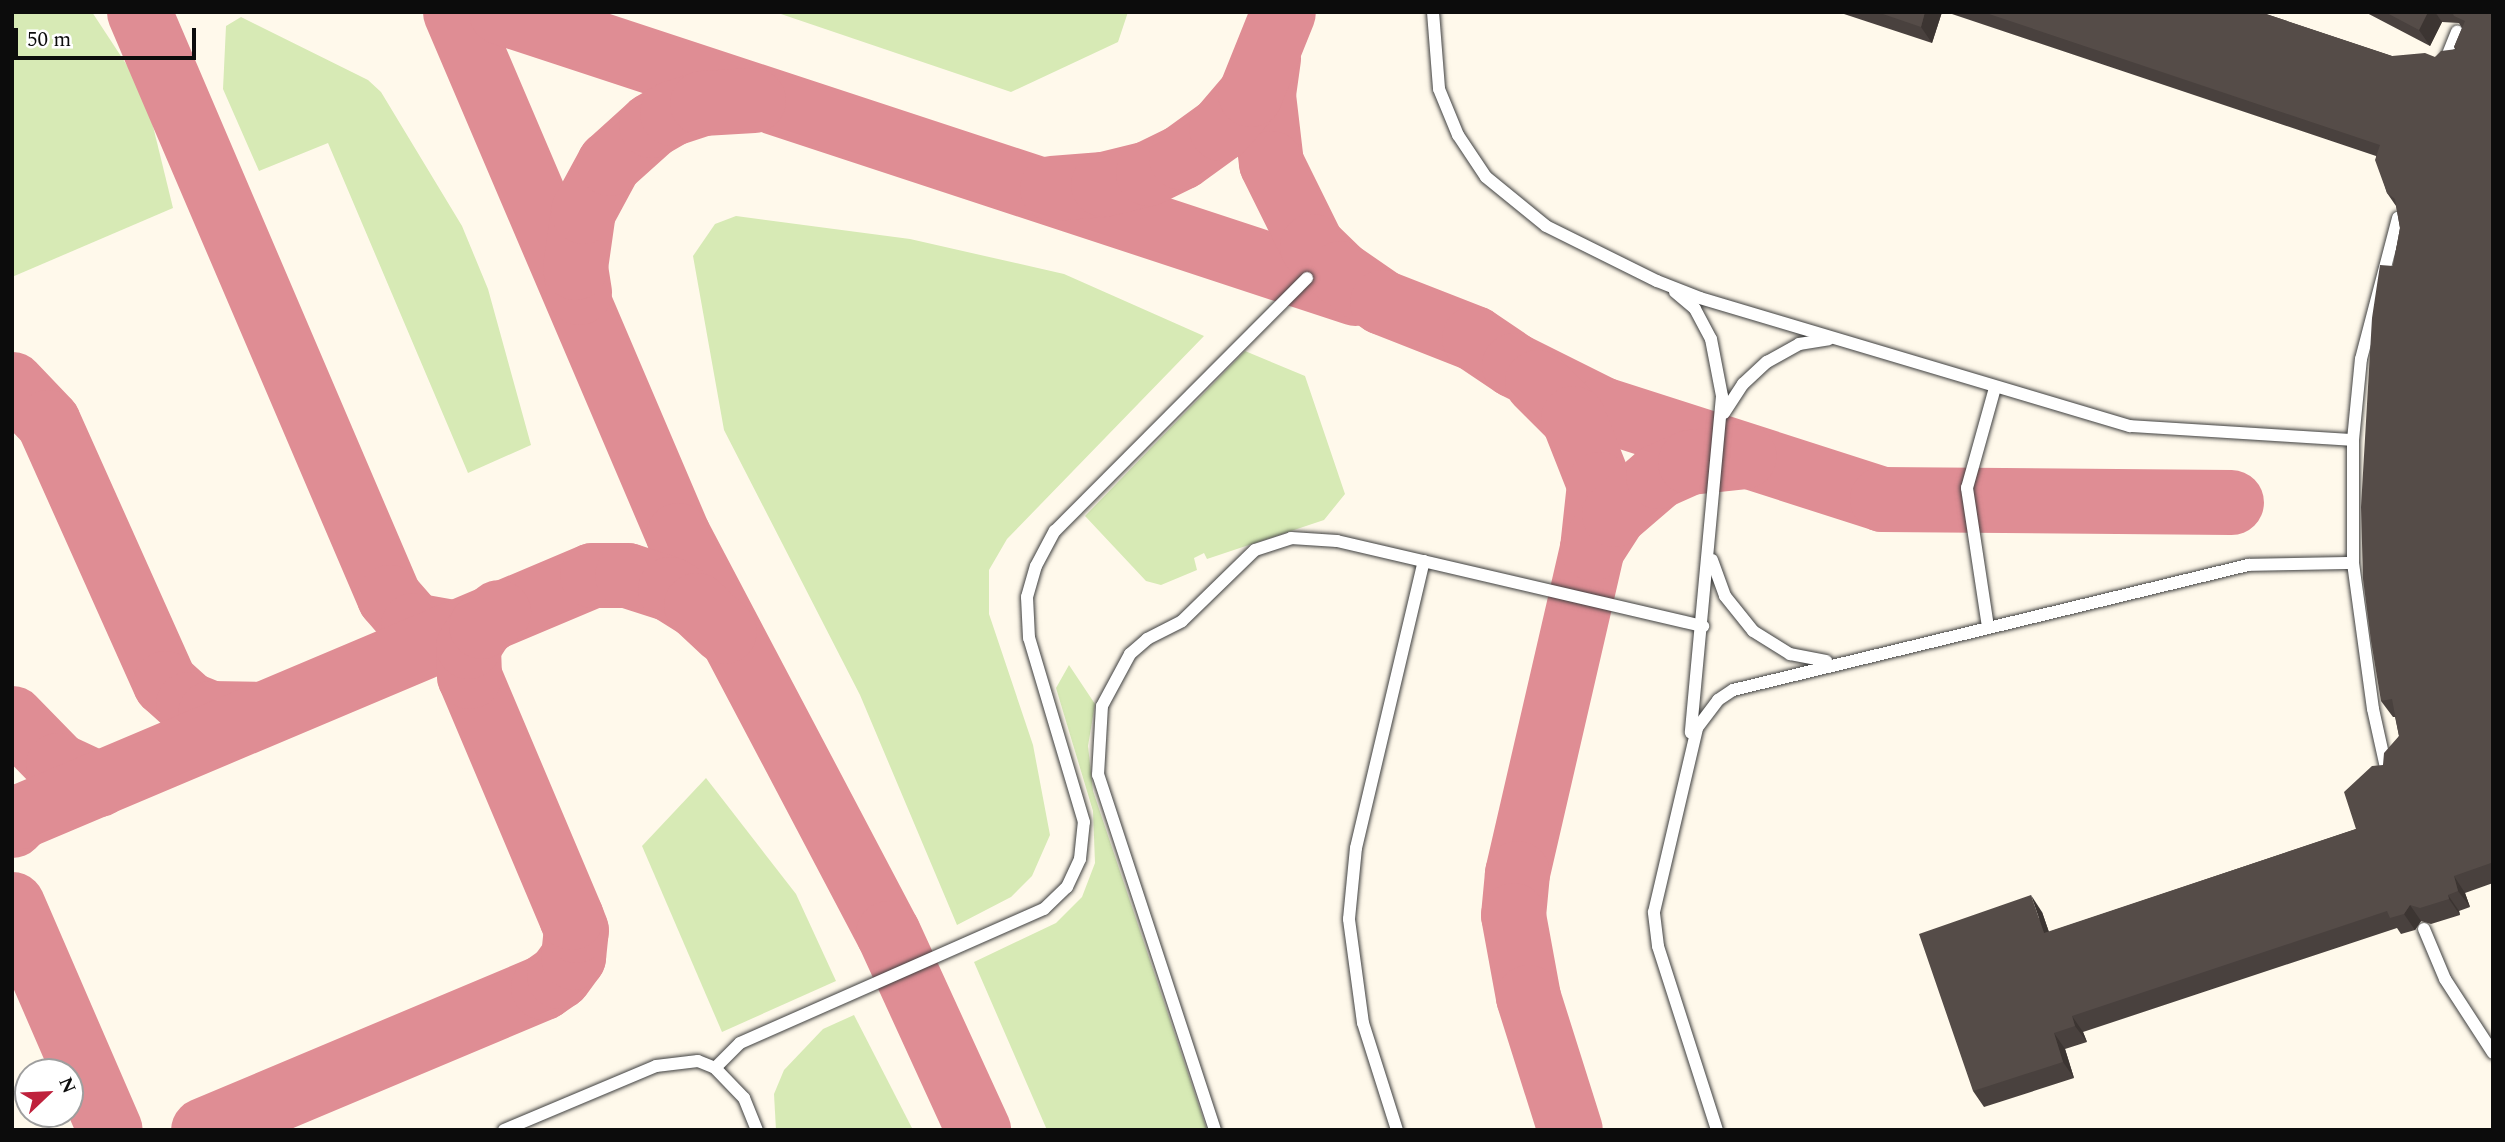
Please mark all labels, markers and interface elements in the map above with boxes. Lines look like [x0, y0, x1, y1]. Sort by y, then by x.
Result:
scale bar [18, 14, 200, 58]
text: 50 m [27, 24, 71, 56]
north arrow [14, 1058, 84, 1128]
text: N [51, 1073, 83, 1098]

